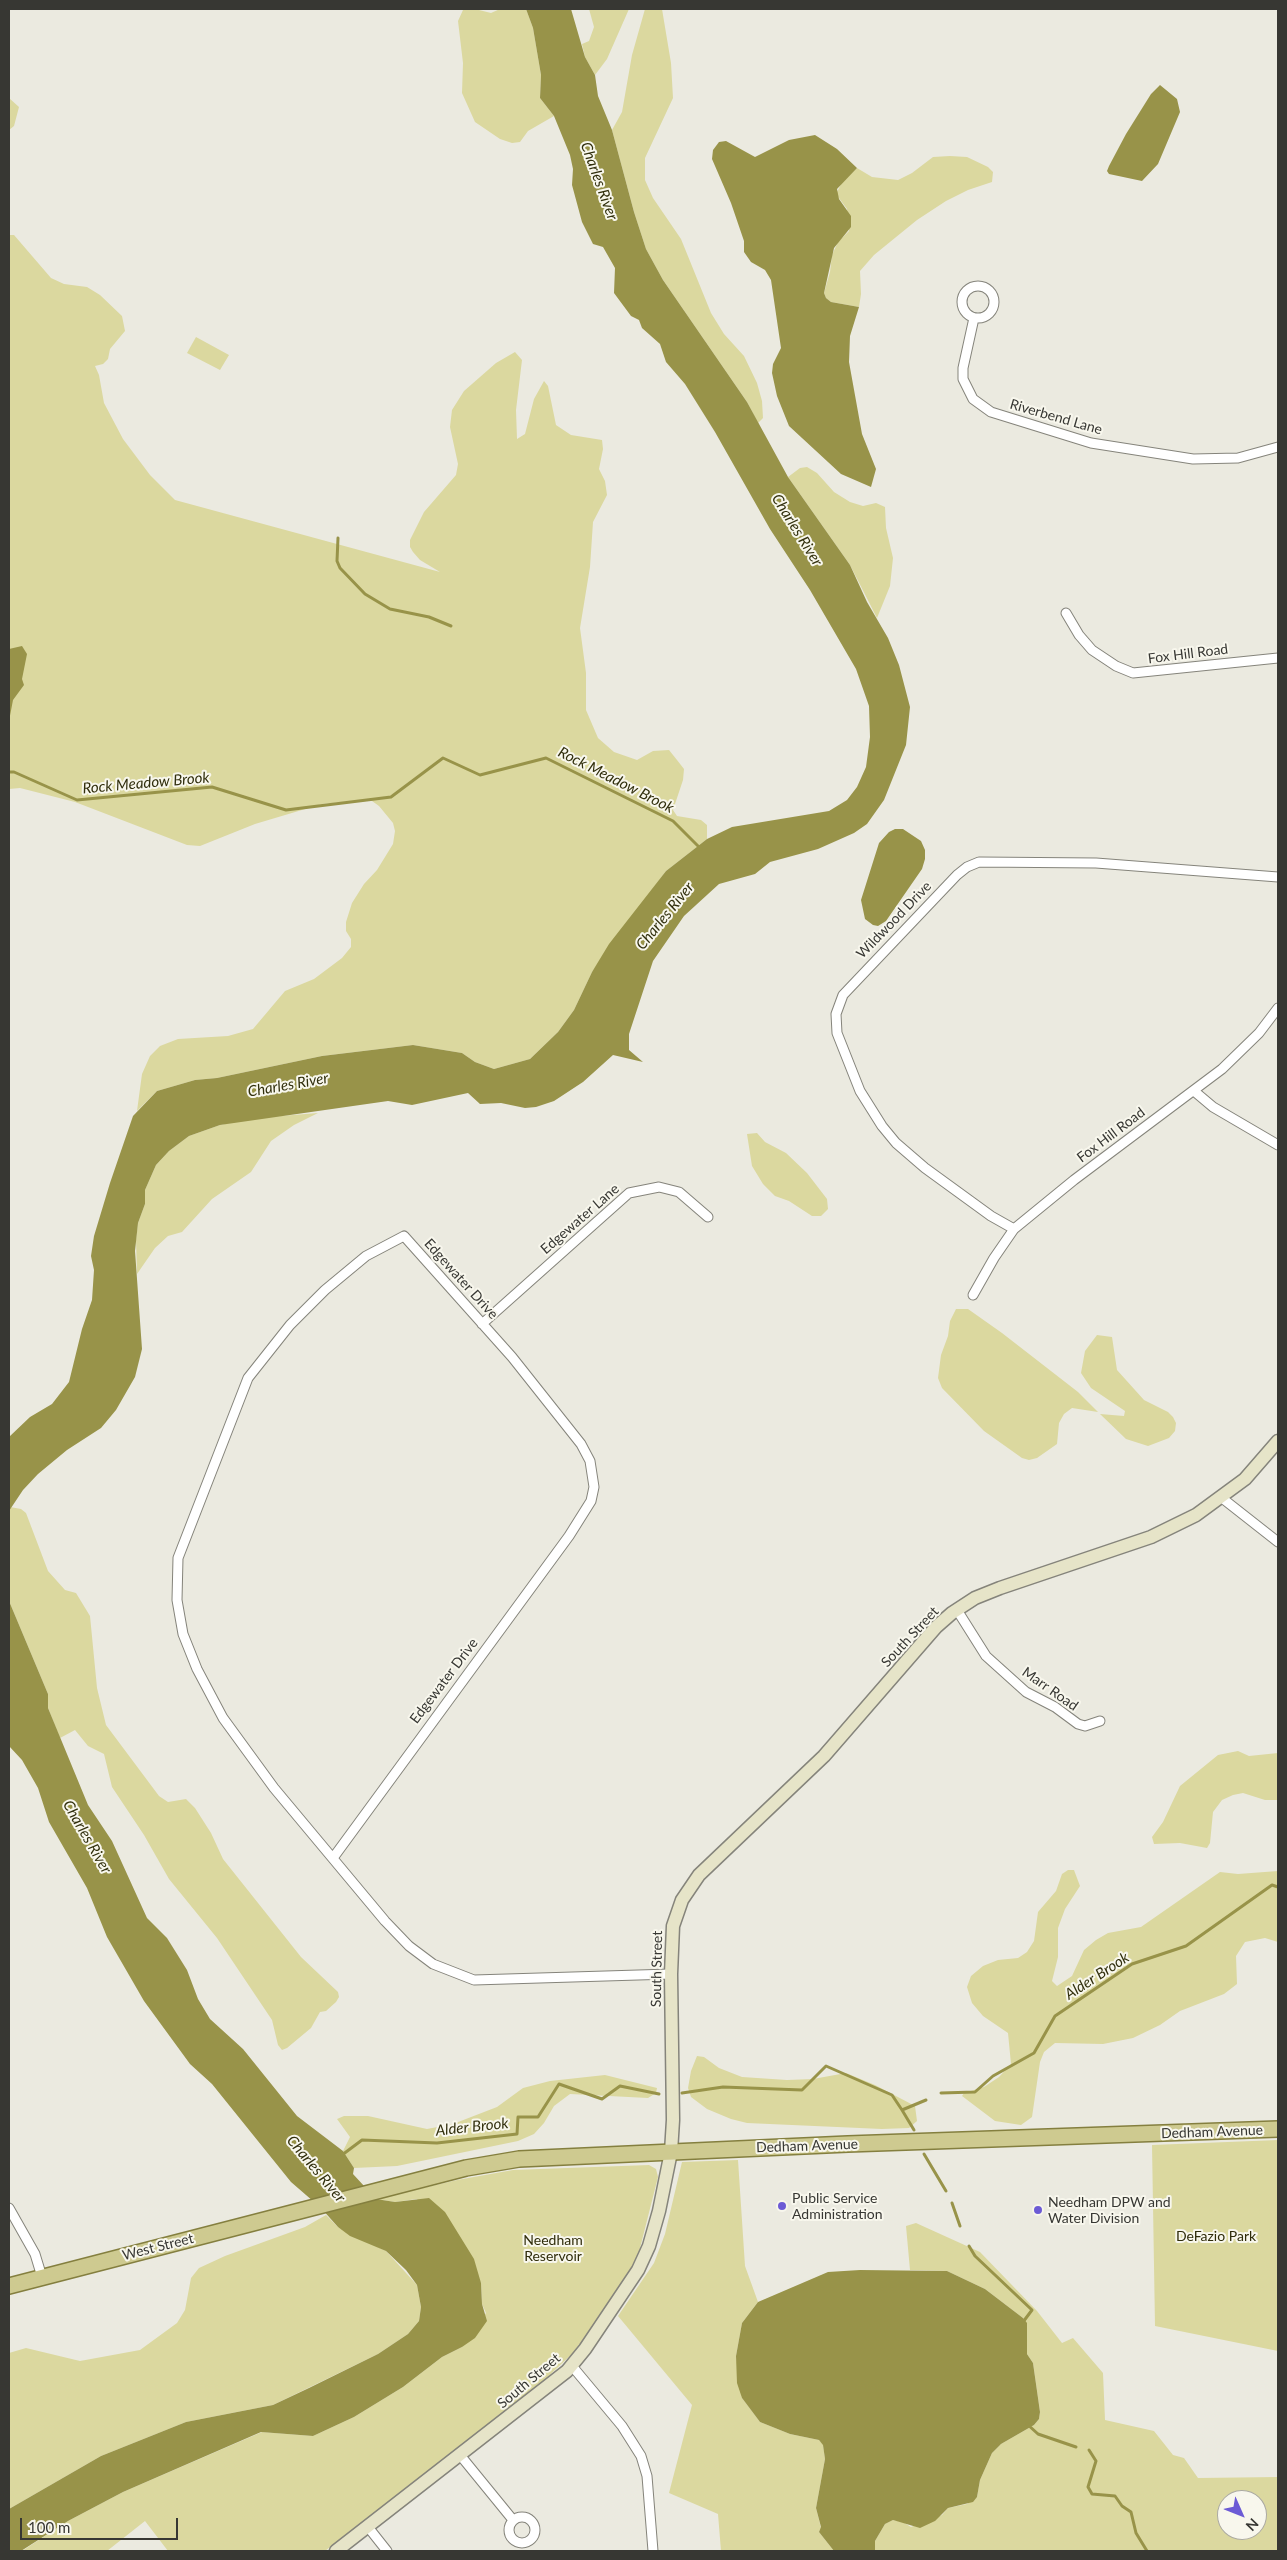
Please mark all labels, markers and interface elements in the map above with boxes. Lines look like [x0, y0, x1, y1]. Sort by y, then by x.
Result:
water label: Charles River [577, 140, 621, 222]
street label: Riverbend Lane [1008, 396, 1104, 438]
water label: Charles River [768, 491, 826, 569]
street label: Fox Hill Road [1147, 641, 1229, 667]
water label: Rock Meadow Brook [555, 743, 677, 817]
water label: Rock Meadow Brook [82, 768, 210, 798]
street label: Wildwood Drive [853, 878, 935, 962]
water label: Charles River [632, 879, 698, 953]
water label: Charles River [246, 1069, 330, 1101]
street label: Fox Hill Road [1074, 1104, 1148, 1166]
street label: Edgewater Lane [537, 1180, 623, 1258]
street label: Edgewater Drive [421, 1235, 501, 1323]
street label: South Street [878, 1603, 942, 1671]
street label: Edgewater Drive [406, 1635, 482, 1727]
street label: Marr Road [1019, 1664, 1081, 1714]
water label: Charles River [59, 1797, 115, 1877]
street label: South Street [648, 1931, 666, 2007]
water label: Alder Brook [1061, 1949, 1133, 2003]
water label: Alder Brook [435, 2114, 509, 2140]
street label: Dedham Avenue [1161, 2122, 1263, 2142]
water label: Charles River [283, 2132, 349, 2206]
street label: Dedham Avenue [756, 2136, 858, 2156]
place label: Public Service Administration [792, 2190, 883, 2222]
place label: Needham DPW and Water Division [1048, 2194, 1171, 2226]
marker: Public Service Administration [776, 2200, 788, 2212]
marker: Needham DPW and Water Division [1032, 2204, 1044, 2216]
park label: DeFazio Park [1176, 2228, 1256, 2244]
street label: West Street [121, 2230, 195, 2264]
park label: Needham Reservoir [523, 2232, 583, 2264]
street label: South Street [494, 2350, 564, 2412]
north arrow [1217, 2490, 1267, 2540]
scale bar [22, 2508, 180, 2540]
text: N [1243, 2515, 1262, 2535]
text: 100 m [28, 2518, 70, 2536]

